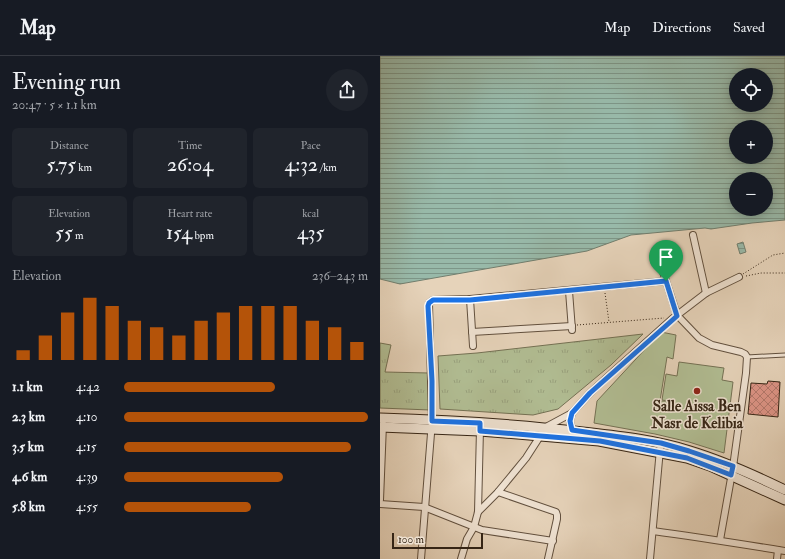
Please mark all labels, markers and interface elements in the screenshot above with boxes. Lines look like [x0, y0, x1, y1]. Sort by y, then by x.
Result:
text: Map [20, 16, 56, 40]
text: Map [604, 19, 630, 36]
text: Directions [652, 19, 711, 36]
text: Saved [733, 19, 765, 36]
text: Evening run [12, 68, 121, 96]
map controls [729, 68, 773, 216]
button: locate [729, 68, 773, 112]
button: share [326, 69, 368, 111]
text: 20:47 · 5 × 1.1 km [12, 97, 97, 113]
button: + [729, 120, 773, 164]
text: Distance [50, 139, 89, 152]
text: Time [178, 139, 202, 152]
text: Pace [301, 139, 321, 152]
text: 5.75 [47, 152, 76, 177]
text: 26:04 [167, 152, 213, 177]
text: 4:32 [284, 152, 318, 177]
text: km [76, 161, 92, 174]
text: /km [318, 161, 337, 174]
button: − [729, 172, 773, 216]
text: Elevation [48, 207, 90, 220]
text: Heart rate [168, 207, 212, 220]
text: kcal [302, 207, 319, 220]
text: 55 [55, 220, 73, 245]
text: 154 [166, 220, 192, 245]
text: 435 [297, 220, 324, 245]
text: m [73, 229, 84, 242]
text: bpm [192, 229, 214, 242]
pin [649, 240, 683, 281]
icon: arrive [655, 246, 677, 268]
text: Elevation [12, 268, 62, 284]
text: 236–243 m [312, 268, 368, 284]
text: 1.1 km [12, 379, 43, 395]
text: 4:42 [76, 379, 100, 395]
marker: Salle Aissa Ben Nasr de Kelibia [692, 386, 702, 396]
place label: Salle Aissa Ben Nasr de Kelibia [650, 397, 744, 433]
text: 2.3 km [12, 409, 45, 425]
text: 4:10 [76, 409, 97, 425]
text: 3.5 km [12, 439, 44, 455]
text: 4:15 [76, 439, 97, 455]
text: 4.6 km [12, 469, 47, 485]
text: 4:39 [76, 469, 98, 485]
text: 5.8 km [12, 499, 45, 515]
text: 4:55 [76, 499, 98, 515]
scale bar [392, 531, 483, 550]
text: 100 m [398, 533, 424, 546]

